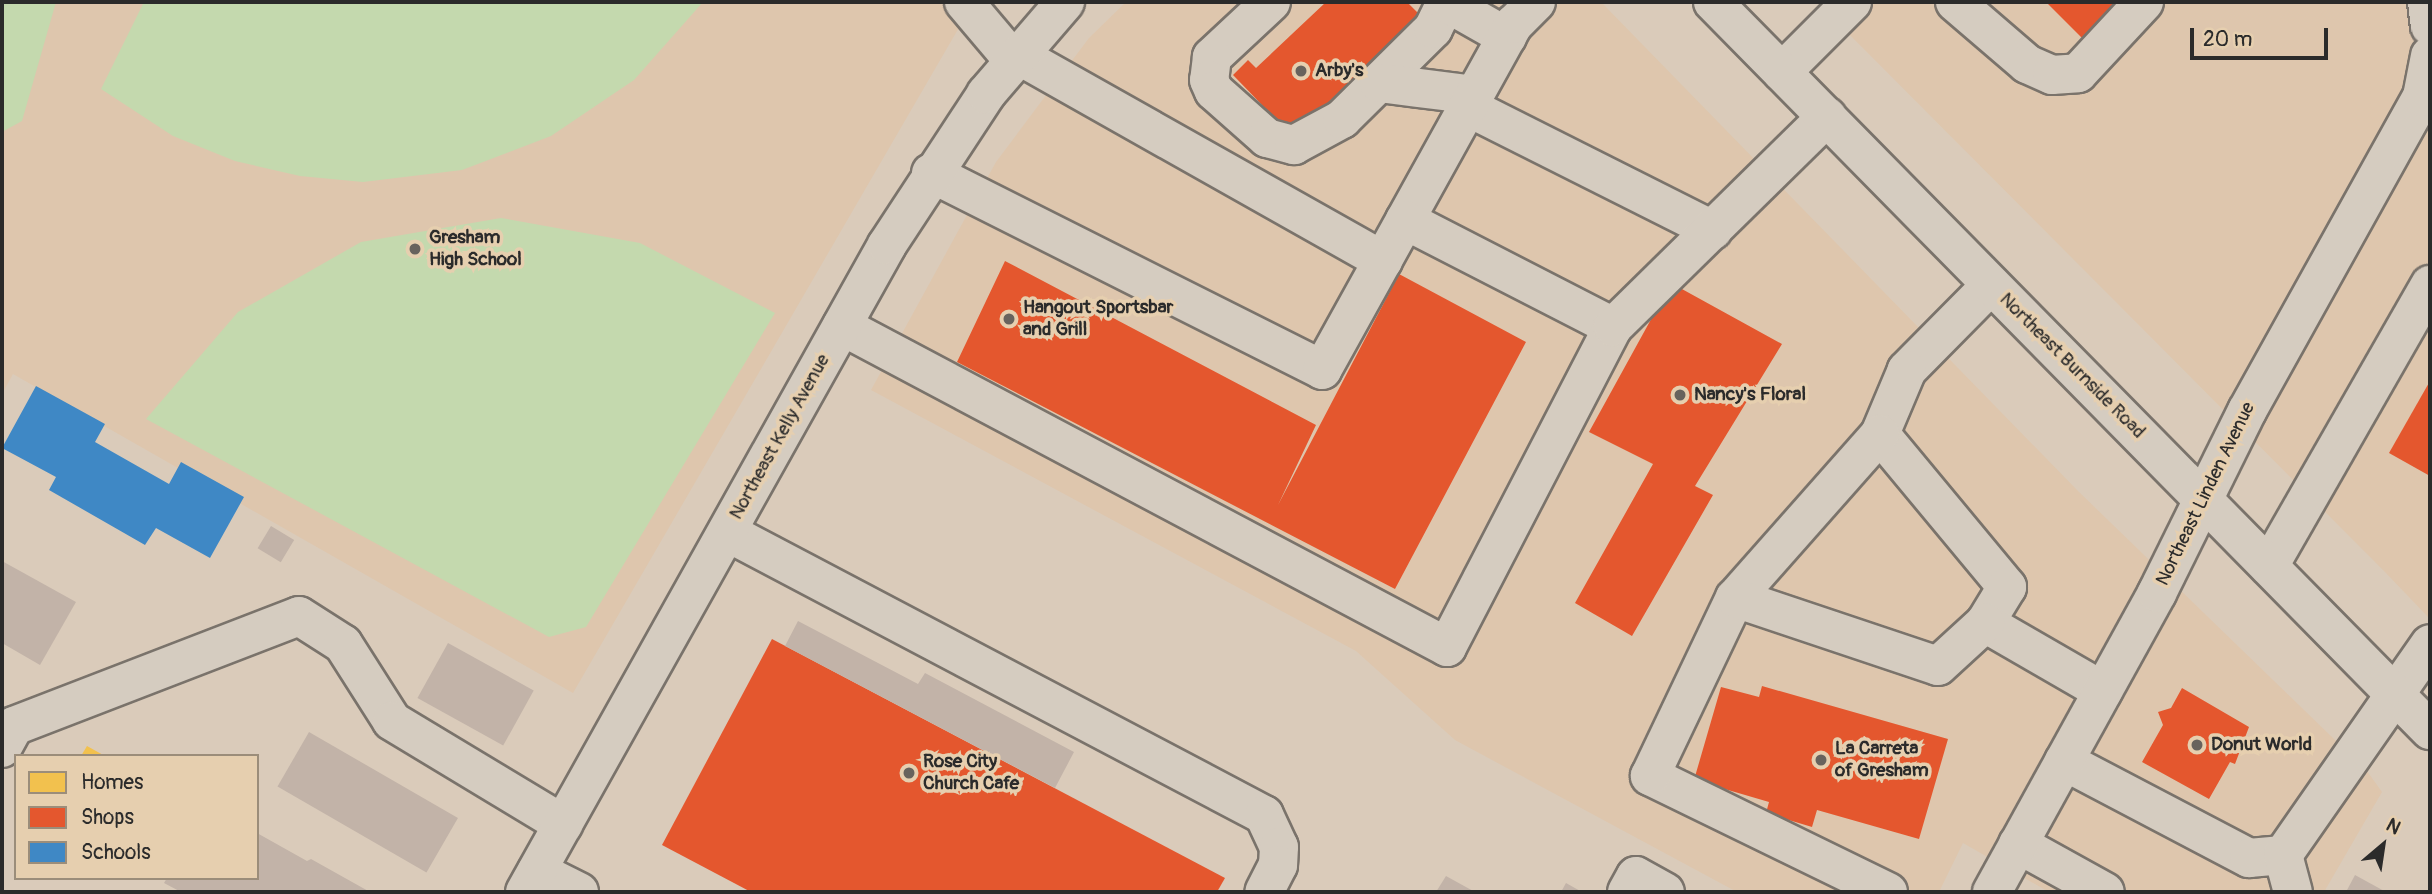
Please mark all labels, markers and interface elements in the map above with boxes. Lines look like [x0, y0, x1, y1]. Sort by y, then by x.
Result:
scale bar [2194, 14, 2332, 58]
text: 20 m [2203, 26, 2252, 53]
place label: Arby's [1315, 60, 1363, 82]
marker: Arby's [1293, 63, 1309, 79]
place label: Gresham High School [429, 227, 522, 271]
marker: Gresham High School [407, 241, 423, 257]
street label: Northeast Burnside Road [1994, 288, 2150, 444]
place label: Hangout Sportsbar and Grill [1023, 297, 1173, 341]
marker: Hangout Sportsbar and Grill [1001, 311, 1017, 327]
street label: Northeast Kelly Avenue [725, 350, 835, 524]
place label: Nancy's Floral [1694, 384, 1806, 406]
marker: Nancy's Floral [1672, 387, 1688, 403]
street label: Northeast Linden Avenue [2152, 399, 2260, 589]
place label: Donut World [2211, 734, 2312, 756]
marker: Donut World [2189, 737, 2205, 753]
place label: La Carreta of Gresham [1835, 738, 1929, 782]
place label: Rose City Church Cafe [923, 751, 1019, 795]
marker: La Carreta of Gresham [1813, 752, 1829, 768]
legend [14, 754, 259, 880]
marker: Rose City Church Cafe [901, 765, 917, 781]
text: Homes [81, 769, 143, 796]
text: Shops [81, 804, 134, 831]
north arrow [2348, 810, 2418, 880]
text: N [2382, 813, 2405, 840]
text: Schools [81, 839, 151, 866]

